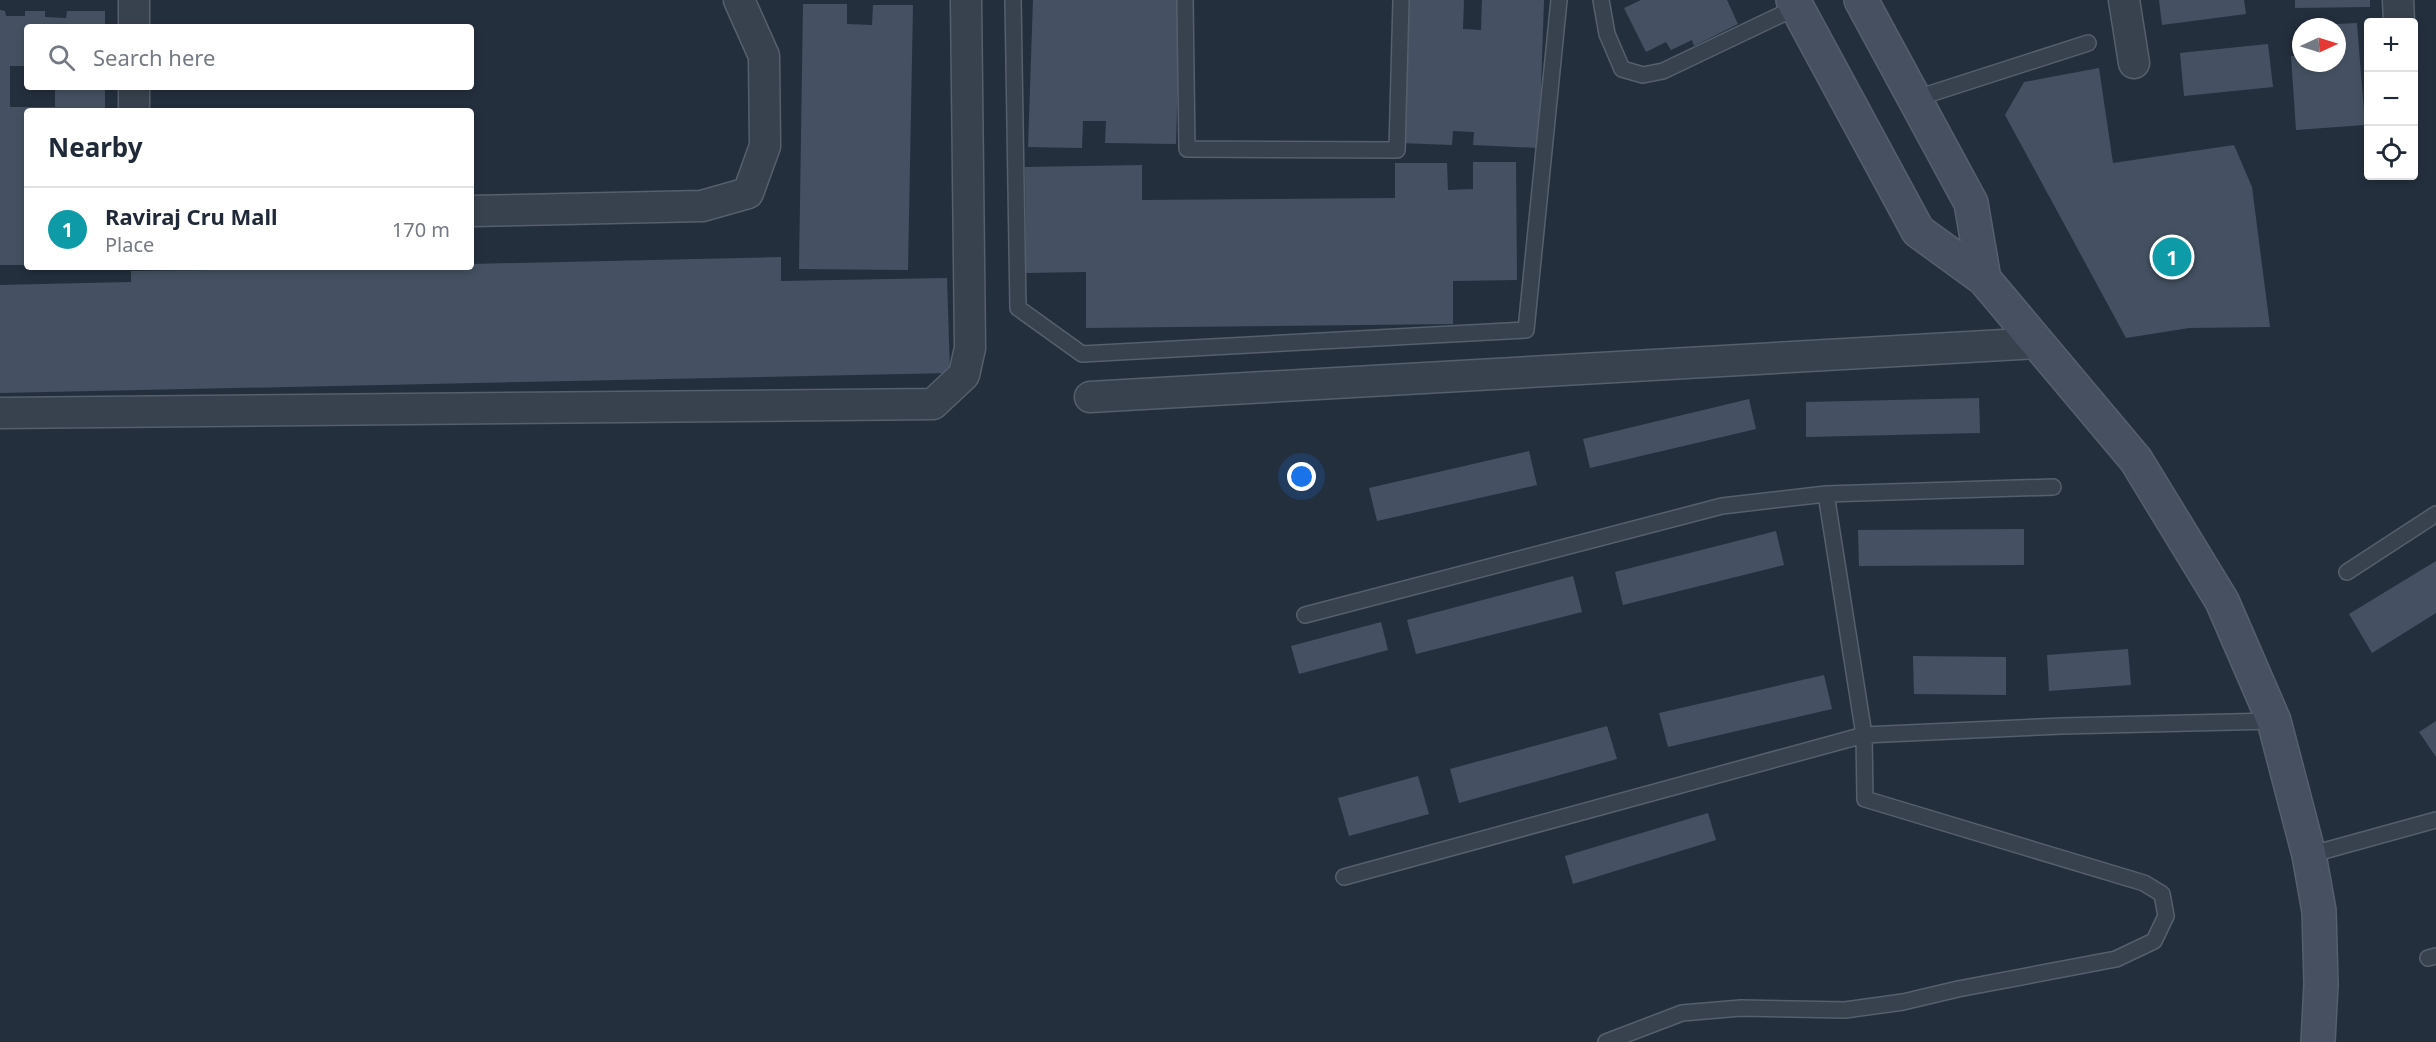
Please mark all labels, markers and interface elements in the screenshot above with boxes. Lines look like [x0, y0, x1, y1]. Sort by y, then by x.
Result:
north arrow [2292, 18, 2346, 72]
map controls [2364, 18, 2418, 180]
button: + [2364, 18, 2418, 72]
search box [24, 24, 474, 90]
icon: search [45, 41, 78, 74]
text: Search here [93, 42, 215, 72]
button: − [2364, 72, 2418, 126]
button: locate [2364, 126, 2418, 180]
text: Nearby [48, 129, 143, 165]
text: Raviraj Cru Mall [105, 201, 278, 231]
text: 1 [62, 216, 73, 243]
text: 170 m [392, 216, 450, 243]
text: Place [105, 231, 154, 258]
pin: 1 [2152, 234, 2192, 280]
your location [1287, 462, 1316, 491]

